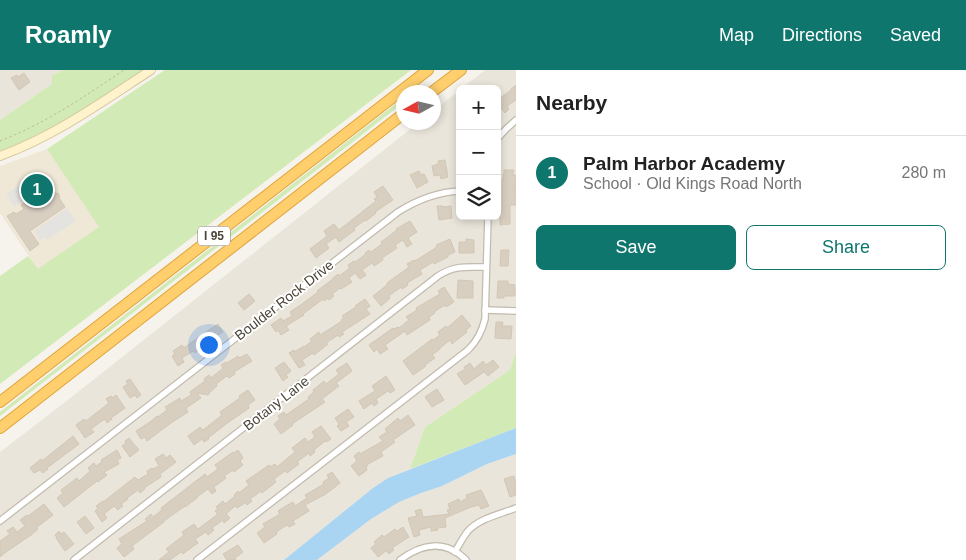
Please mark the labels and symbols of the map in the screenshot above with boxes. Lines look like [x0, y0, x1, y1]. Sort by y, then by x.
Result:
north arrow [396, 85, 441, 130]
pin: 1 [21, 171, 53, 209]
road number: I 95 [198, 227, 230, 246]
street label: Boulder Rock Drive [232, 256, 337, 343]
your location [196, 332, 222, 358]
street label: Botany Lane [240, 372, 312, 434]

